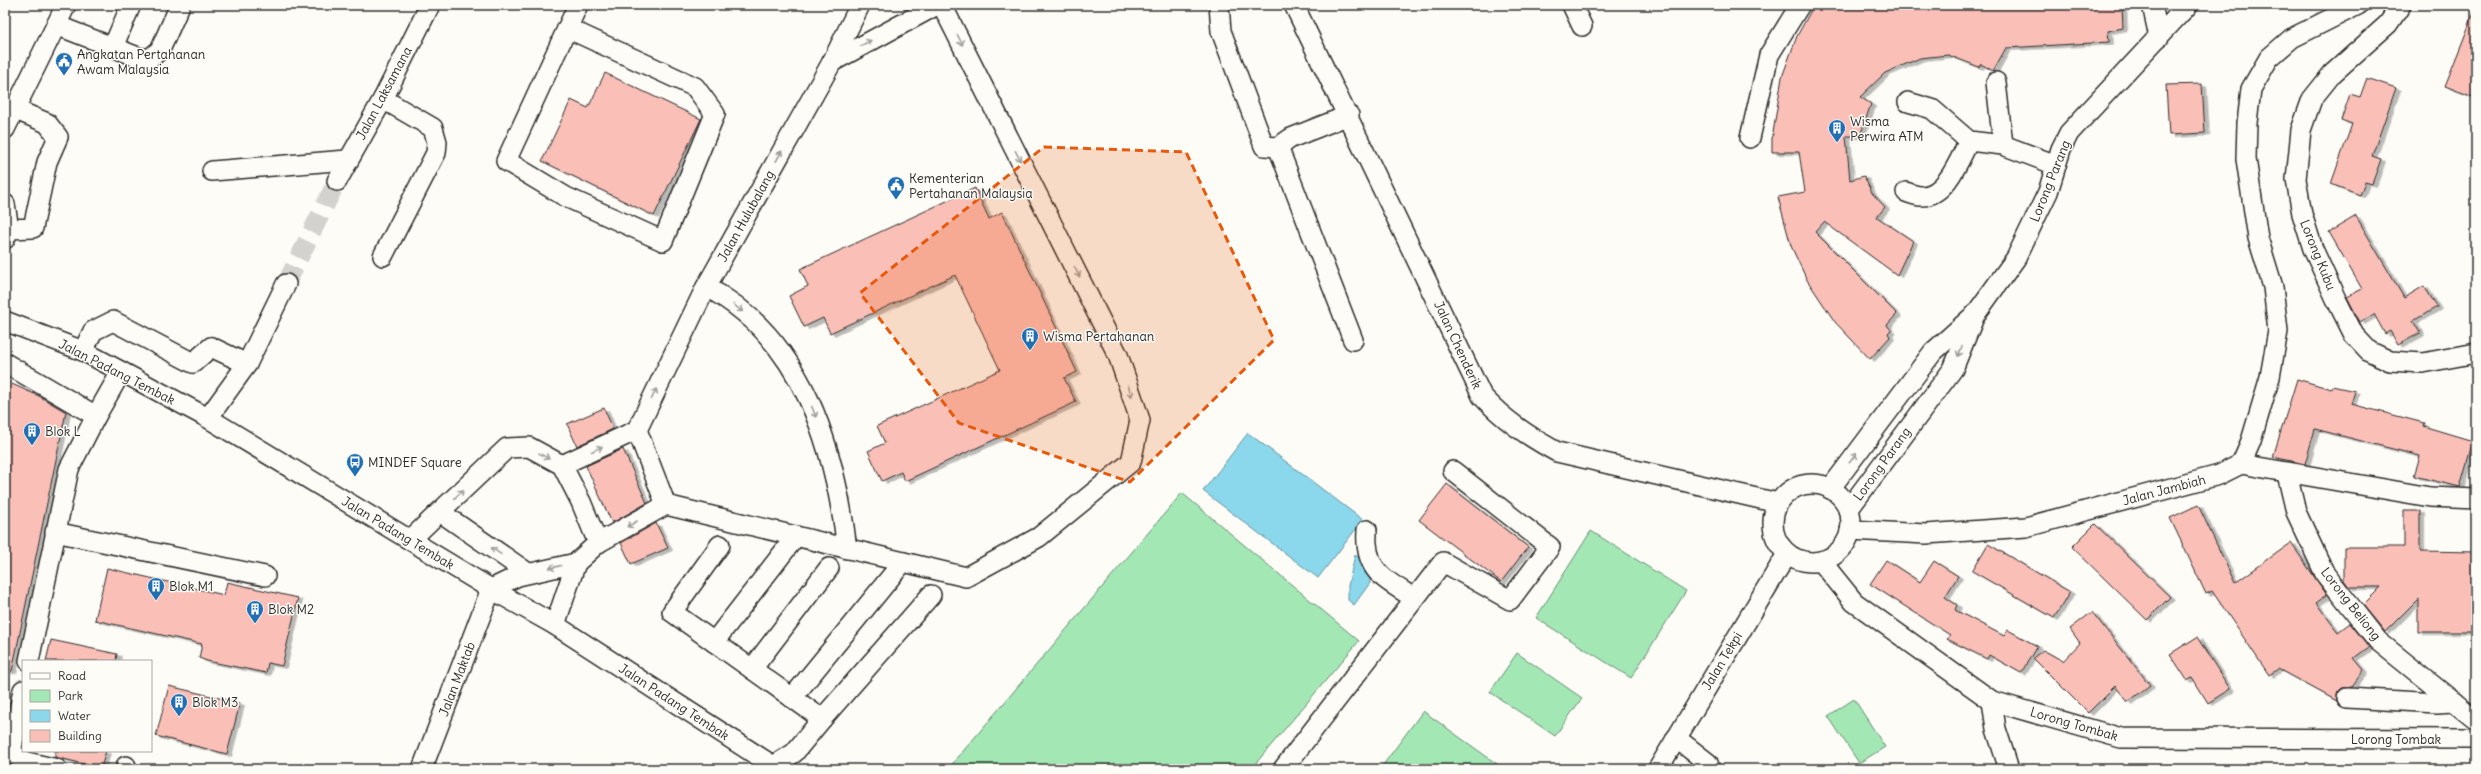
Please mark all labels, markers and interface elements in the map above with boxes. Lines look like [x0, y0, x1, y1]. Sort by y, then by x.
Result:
one-way arrow [957, 34, 964, 46]
one-way arrow [860, 39, 872, 47]
street label: Jalan Laksamana [352, 43, 416, 143]
place label: Angkatan Pertahanan Awam Malaysia [77, 46, 206, 78]
public building icon: Angkatan Pertahanan Awam Malaysia [54, 51, 74, 76]
place label: Wisma Perwira ATM [1850, 113, 1924, 145]
building icon: Wisma Perwira ATM [1827, 118, 1847, 143]
street label: Lorong Parang [2026, 138, 2074, 224]
one-way arrow [776, 150, 784, 162]
one-way arrow [1015, 150, 1022, 162]
street label: Jalan Hulubalang [714, 167, 778, 265]
place label: Kementerian Pertahanan Malaysia [909, 170, 1033, 202]
public building icon: Kementerian Pertahanan Malaysia [886, 175, 906, 200]
street label: Lorong Kubu [2296, 217, 2340, 293]
one-way arrow [1073, 266, 1081, 278]
street label: Jalan Chenderik [1430, 298, 1486, 392]
one-way arrow [733, 304, 744, 313]
building icon: Wisma Pertahanan [1020, 326, 1040, 351]
place label: Wisma Pertahanan [1043, 328, 1155, 345]
street label: Jalan Padang Tembak [56, 335, 178, 409]
one-way arrow [1956, 344, 1963, 356]
one-way arrow [1127, 384, 1134, 397]
one-way arrow [651, 389, 658, 401]
one-way arrow [811, 405, 819, 417]
building icon: Blok L [22, 421, 42, 446]
place label: Blok L [45, 423, 81, 440]
street label: Lorong Parang [1850, 424, 1914, 504]
one-way arrow [591, 445, 603, 452]
bus stop icon: MINDEF Square [345, 452, 365, 477]
one-way arrow [538, 452, 550, 460]
one-way arrow [1849, 452, 1857, 463]
place label: MINDEF Square [368, 454, 462, 471]
street label: Jalan Jambiah [2121, 471, 2208, 509]
one-way arrow [454, 489, 464, 499]
street label: Jalan Padang Tembak [339, 493, 458, 574]
one-way arrow [626, 521, 638, 529]
one-way arrow [491, 547, 502, 555]
one-way arrow [549, 564, 562, 572]
street label: Lorong Beliong [2317, 564, 2385, 644]
building icon: Blok M1 [146, 576, 166, 601]
place label: Blok M1 [169, 578, 213, 595]
building icon: Blok M2 [245, 599, 265, 624]
place label: Blok M2 [268, 601, 314, 618]
street label: Jalan Tekpi [1698, 629, 1746, 693]
street label: Jalan Maktab [435, 639, 479, 719]
legend [22, 660, 152, 752]
street label: Jalan Padang Tembak [616, 660, 733, 744]
text: Road [58, 668, 86, 683]
text: Park [58, 688, 83, 703]
building icon: Blok M3 [169, 692, 189, 717]
place label: Blok M3 [192, 694, 238, 711]
street label: Lorong Tombak [2028, 703, 2120, 745]
text: Water [58, 708, 91, 723]
text: Building [58, 728, 102, 743]
street label: Lorong Tombak [2351, 731, 2442, 748]

